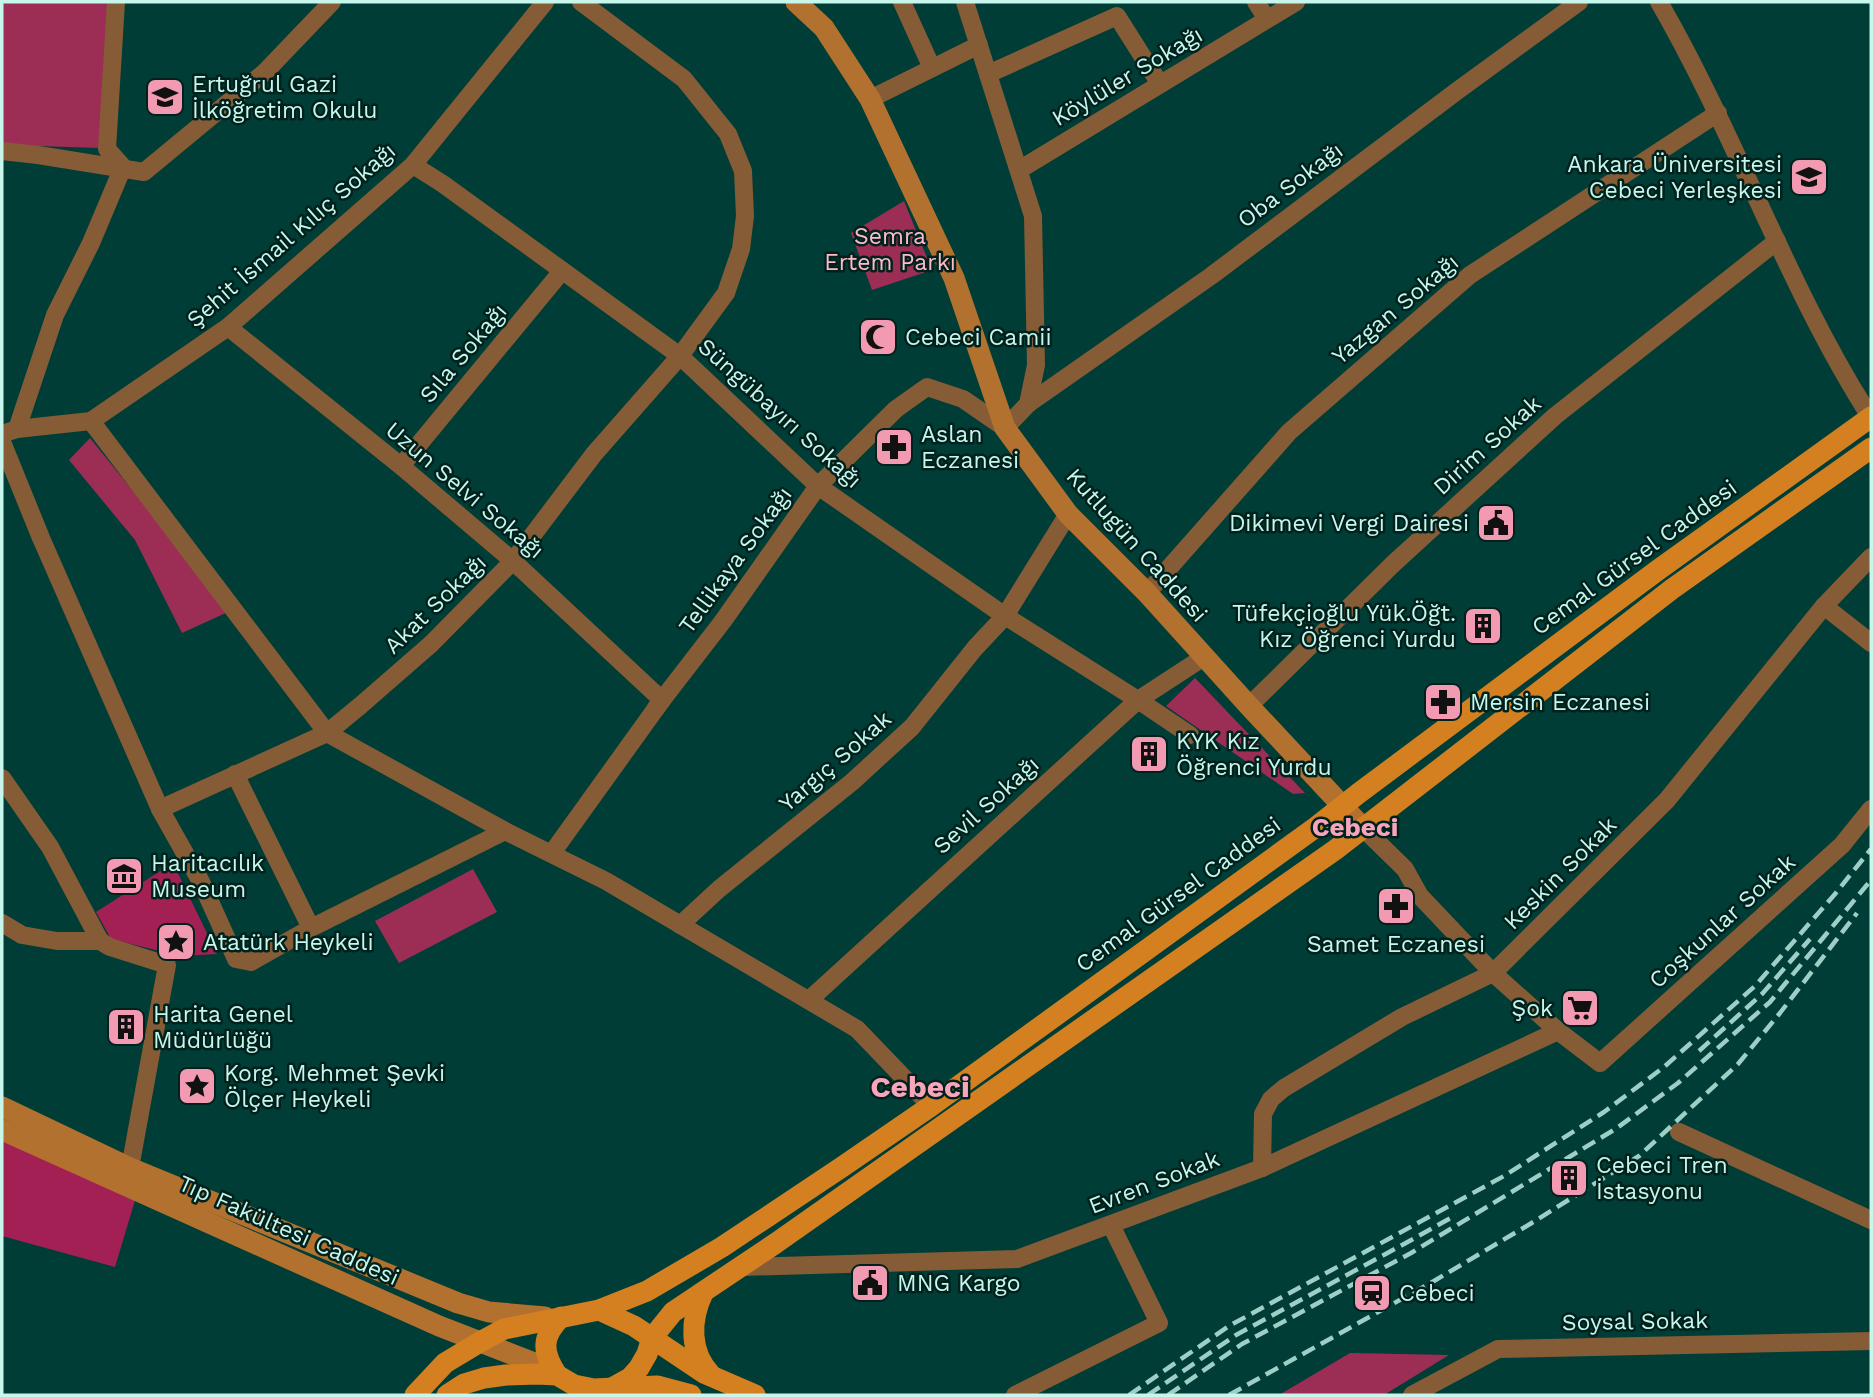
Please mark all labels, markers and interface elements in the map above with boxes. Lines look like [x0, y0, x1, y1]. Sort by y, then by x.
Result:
street label: Köylüler Sokağı [1047, 21, 1207, 132]
place label: Ertuğrul Gazi İlköğretim Okulu [192, 71, 377, 124]
school or university icon: Ertuğrul Gazi İlköğretim Okulu [144, 76, 186, 118]
street label: Şehit İsmail Kılıç Sokağı [182, 137, 401, 333]
street label: Oba Sokağı [1232, 137, 1348, 234]
place label: Ankara Üniversitesi Cebeci Yerleşkesi [1567, 151, 1782, 204]
school or university icon: Ankara Üniversitesi Cebeci Yerleşkesi [1788, 156, 1830, 198]
park label: Semra Ertem Parkı [824, 223, 956, 276]
street label: Yazgan Sokağı [1327, 249, 1464, 370]
street label: Sıla Sokağı [414, 298, 513, 408]
mosque icon: Cebeci Camii [857, 316, 899, 358]
place label: Cebeci Camii [905, 324, 1052, 351]
street label: Süngübayırı Sokağı [692, 333, 867, 494]
street label: Dirim Sokak [1428, 390, 1547, 501]
street label: Uzun Selvi Sokağı [380, 416, 549, 564]
place label: Aslan Eczanesi [921, 421, 1019, 474]
pharmacy icon: Aslan Eczanesi [873, 426, 915, 468]
street label: Kutlugün Caddesi [1061, 463, 1213, 628]
street label: Cemal Gürsel Caddesi [1527, 474, 1742, 641]
street label: Tellikaya Sokağı [673, 482, 798, 639]
public building icon: Dikimevi Vergi Dairesi [1475, 502, 1517, 544]
place label: Dikimevi Vergi Dairesi [1229, 510, 1469, 537]
street label: Akat Sokağı [379, 549, 492, 659]
place label: Tüfekçioğlu Yük.Öğt. Kız Öğrenci Yurdu [1232, 600, 1456, 653]
building icon: Tüfekçioğlu Yük.Öğt. Kız Öğrenci Yurdu [1462, 605, 1504, 647]
pharmacy icon: Mersin Eczanesi [1422, 681, 1464, 723]
place label: Mersin Eczanesi [1470, 689, 1650, 716]
street label: Yargıç Sokak [774, 705, 897, 817]
place label: KYK Kız Öğrenci Yurdu [1176, 728, 1332, 781]
building icon: KYK Kız Öğrenci Yurdu [1128, 733, 1170, 775]
street label: Sevil Sokağı [928, 751, 1045, 860]
street label: Cemal Gürsel Caddesi [1071, 811, 1286, 978]
street label: Keskin Sokak [1498, 811, 1622, 935]
district label: Cebeci [1312, 812, 1398, 842]
street label: Coşkunlar Sokak [1644, 849, 1801, 994]
place label: Haritacılık Museum [151, 850, 264, 903]
museum icon: Haritacılık Museum [103, 855, 145, 897]
pharmacy icon: Samet Eczanesi [1375, 885, 1417, 927]
place icon: Atatürk Heykeli [155, 921, 197, 963]
place label: Atatürk Heykeli [203, 929, 374, 956]
place label: Samet Eczanesi [1307, 931, 1485, 958]
supermarket icon: Şok [1559, 987, 1601, 1029]
place label: Şok [1511, 995, 1553, 1022]
place label: Harita Genel Müdürlüğü [153, 1001, 293, 1054]
building icon: Harita Genel Müdürlüğü [105, 1006, 147, 1048]
place label: Korg. Mehmet Şevki Ölçer Heykeli [224, 1060, 445, 1113]
place icon: Korg. Mehmet Şevki Ölçer Heykeli [176, 1065, 218, 1107]
district label: Cebeci [870, 1069, 970, 1104]
street label: Evren Sokak [1085, 1145, 1223, 1220]
place label: Cebeci Tren İstasyonu [1596, 1152, 1728, 1205]
building icon: Cebeci Tren İstasyonu [1548, 1157, 1590, 1199]
street label: Tıp Fakültesi Caddesi [174, 1170, 403, 1291]
public building icon: MNG Kargo [849, 1262, 891, 1304]
place label: MNG Kargo [897, 1270, 1021, 1297]
station icon: Cebeci [1351, 1272, 1393, 1314]
place label: Cebeci [1399, 1280, 1475, 1307]
street label: Soysal Sokak [1562, 1307, 1708, 1336]

